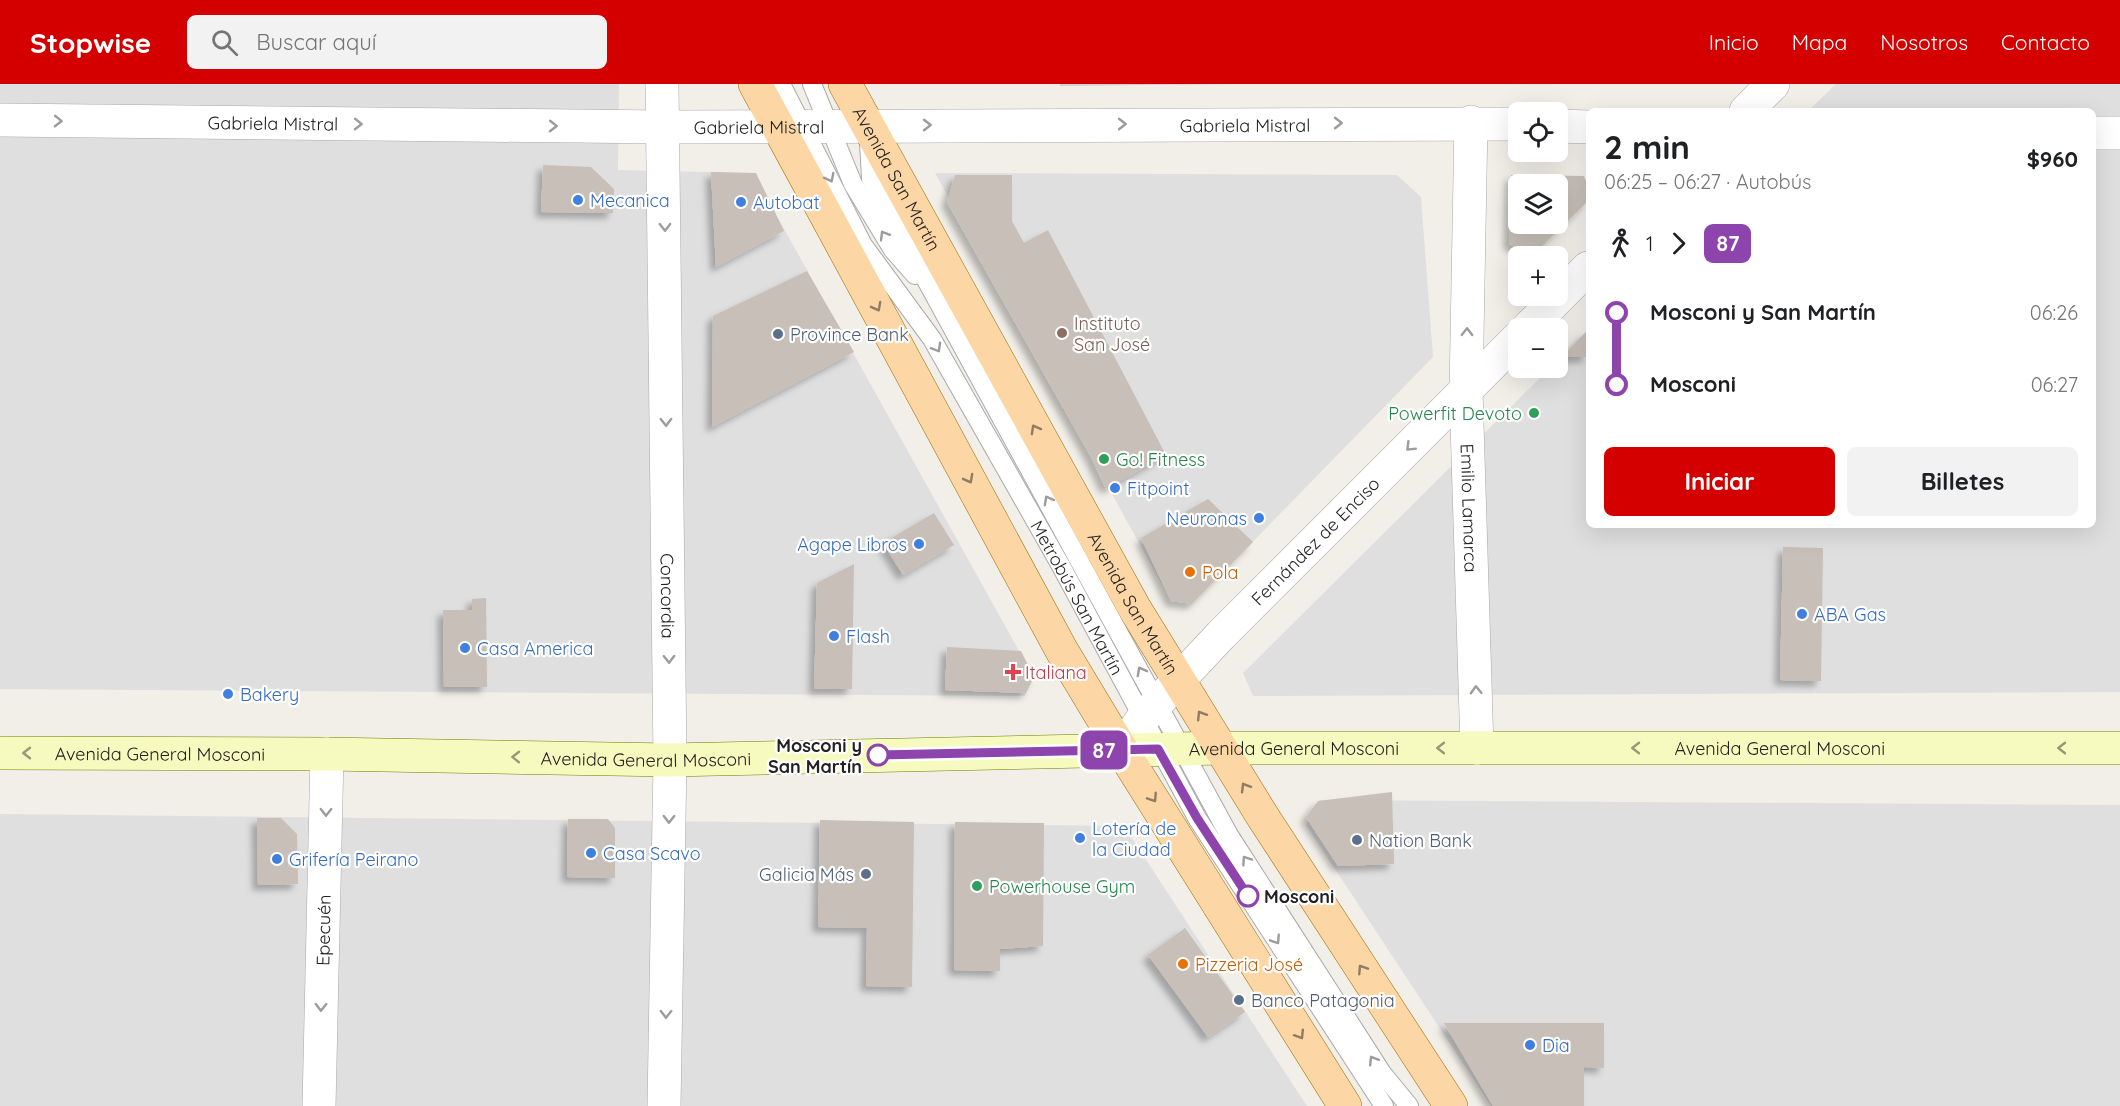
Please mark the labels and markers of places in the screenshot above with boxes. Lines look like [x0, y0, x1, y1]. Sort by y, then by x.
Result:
place label: Mecanica [590, 189, 670, 212]
place label: Autobat [753, 191, 820, 214]
marker: Mecanica [571, 193, 585, 207]
marker: Autobat [734, 195, 748, 209]
place label: Instituto San José [1074, 312, 1150, 356]
place label: Province Bank [790, 323, 909, 346]
marker: Instituto San José [1055, 326, 1069, 340]
marker: Province Bank [771, 327, 785, 341]
place label: Powerfit Devoto [1388, 402, 1522, 425]
marker: Powerfit Devoto [1527, 406, 1541, 420]
place label: Go! Fitness [1116, 448, 1205, 471]
marker: Go! Fitness [1097, 452, 1111, 466]
place label: Fitpoint [1127, 477, 1189, 500]
marker: Fitpoint [1108, 481, 1122, 495]
place label: Neuronas [1166, 507, 1247, 530]
marker: Neuronas [1252, 511, 1266, 525]
place label: Agape Libros [797, 533, 907, 556]
marker: Agape Libros [912, 537, 926, 551]
place label: Pola [1202, 561, 1238, 584]
marker: Pola [1183, 565, 1197, 579]
place label: ABA Gas [1814, 603, 1886, 626]
marker: ABA Gas [1795, 607, 1809, 621]
place label: Flash [846, 625, 890, 648]
marker: Flash [827, 629, 841, 643]
place label: Casa America [477, 637, 593, 660]
marker: Casa America [458, 641, 472, 655]
place label: Italiana [1025, 661, 1087, 684]
marker: Italiana [1006, 665, 1020, 679]
place label: Bakery [240, 683, 299, 706]
marker: Bakery [221, 687, 235, 701]
place label: Mosconi y San Martín [768, 734, 862, 778]
marker: Mosconi y San Martín [867, 744, 889, 766]
place label: Lotería de la Ciudad [1092, 817, 1176, 861]
place label: Nation Bank [1369, 829, 1472, 852]
marker: Lotería de la Ciudad [1073, 831, 1087, 845]
marker: Nation Bank [1350, 833, 1364, 847]
place label: Casa Scavo [603, 842, 701, 865]
marker: Casa Scavo [584, 846, 598, 860]
place label: Grifería Peirano [289, 848, 418, 871]
marker: Grifería Peirano [270, 852, 284, 866]
place label: Galicia Más [759, 863, 854, 886]
marker: Galicia Más [859, 867, 873, 881]
place label: Powerhouse Gym [989, 875, 1135, 898]
marker: Powerhouse Gym [970, 879, 984, 893]
marker: Mosconi [1237, 885, 1259, 907]
place label: Mosconi [1264, 885, 1334, 908]
place label: Pizzeria José [1195, 953, 1303, 976]
marker: Pizzeria José [1176, 957, 1190, 971]
place label: Banco Patagonia [1251, 989, 1395, 1012]
marker: Banco Patagonia [1232, 993, 1246, 1007]
place label: Dia [1542, 1034, 1570, 1057]
marker: Dia [1523, 1038, 1537, 1052]

